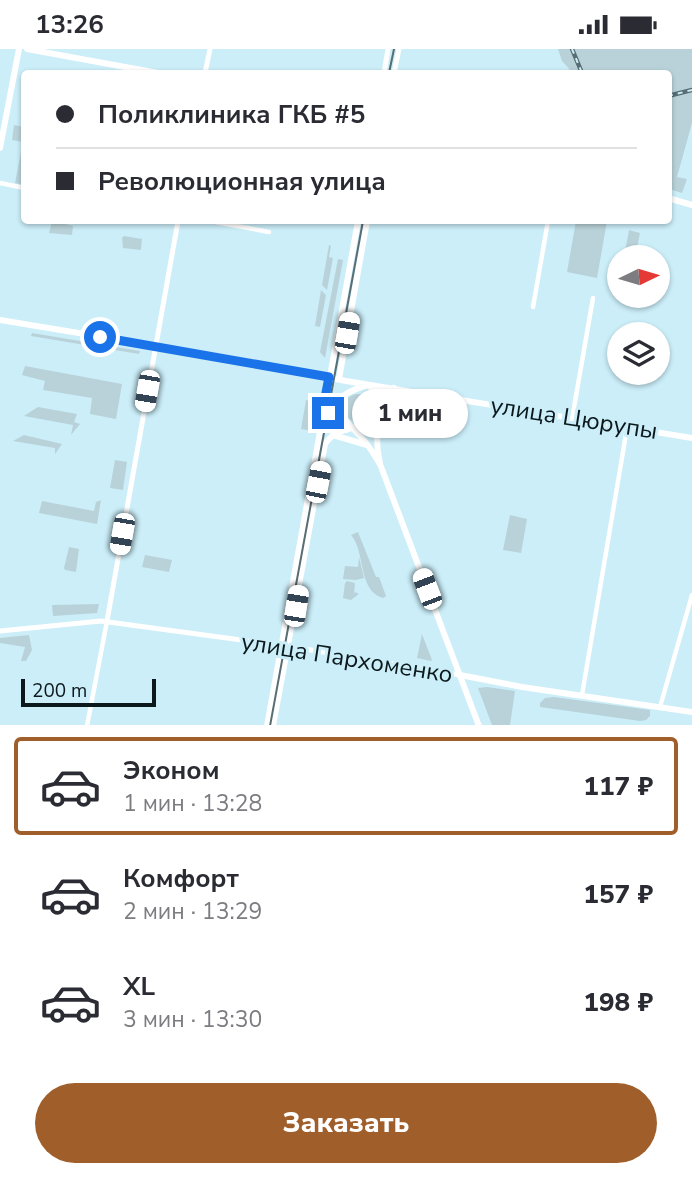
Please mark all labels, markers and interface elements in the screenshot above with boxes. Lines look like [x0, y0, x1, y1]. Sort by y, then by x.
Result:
text: 13:26 [35, 7, 104, 42]
text: Поликлиника ГКБ #5 [98, 97, 365, 132]
text: Революционная улица [98, 164, 386, 199]
north arrow [607, 245, 670, 308]
map controls [607, 245, 670, 385]
car [334, 310, 361, 356]
route start [84, 321, 116, 353]
button: layers [607, 322, 670, 385]
car [134, 368, 161, 414]
callout: 1 мин [352, 389, 468, 437]
street label: улица Цюрупы [488, 389, 660, 447]
route end [312, 397, 344, 429]
text: 1 мин [378, 398, 442, 429]
car [304, 459, 333, 505]
car [109, 511, 136, 557]
car [410, 566, 445, 612]
car [283, 584, 310, 628]
street label: улица Пархоменко [239, 625, 455, 691]
scale bar [21, 677, 156, 708]
text: 200 m [32, 678, 87, 704]
text: Эконом [123, 753, 220, 788]
icon: car [39, 755, 102, 818]
text: 117 ₽ [583, 769, 653, 804]
text: 1 мин · 13:28 [123, 788, 262, 819]
text: Комфорт [123, 861, 239, 896]
icon: car [39, 863, 102, 926]
text: 157 ₽ [583, 877, 653, 912]
text: 2 мин · 13:29 [123, 896, 262, 927]
text: XL [123, 969, 155, 1004]
icon: car [39, 971, 102, 1034]
text: 198 ₽ [583, 985, 653, 1020]
text: 3 мин · 13:30 [123, 1004, 262, 1035]
button: Заказать [35, 1083, 657, 1163]

